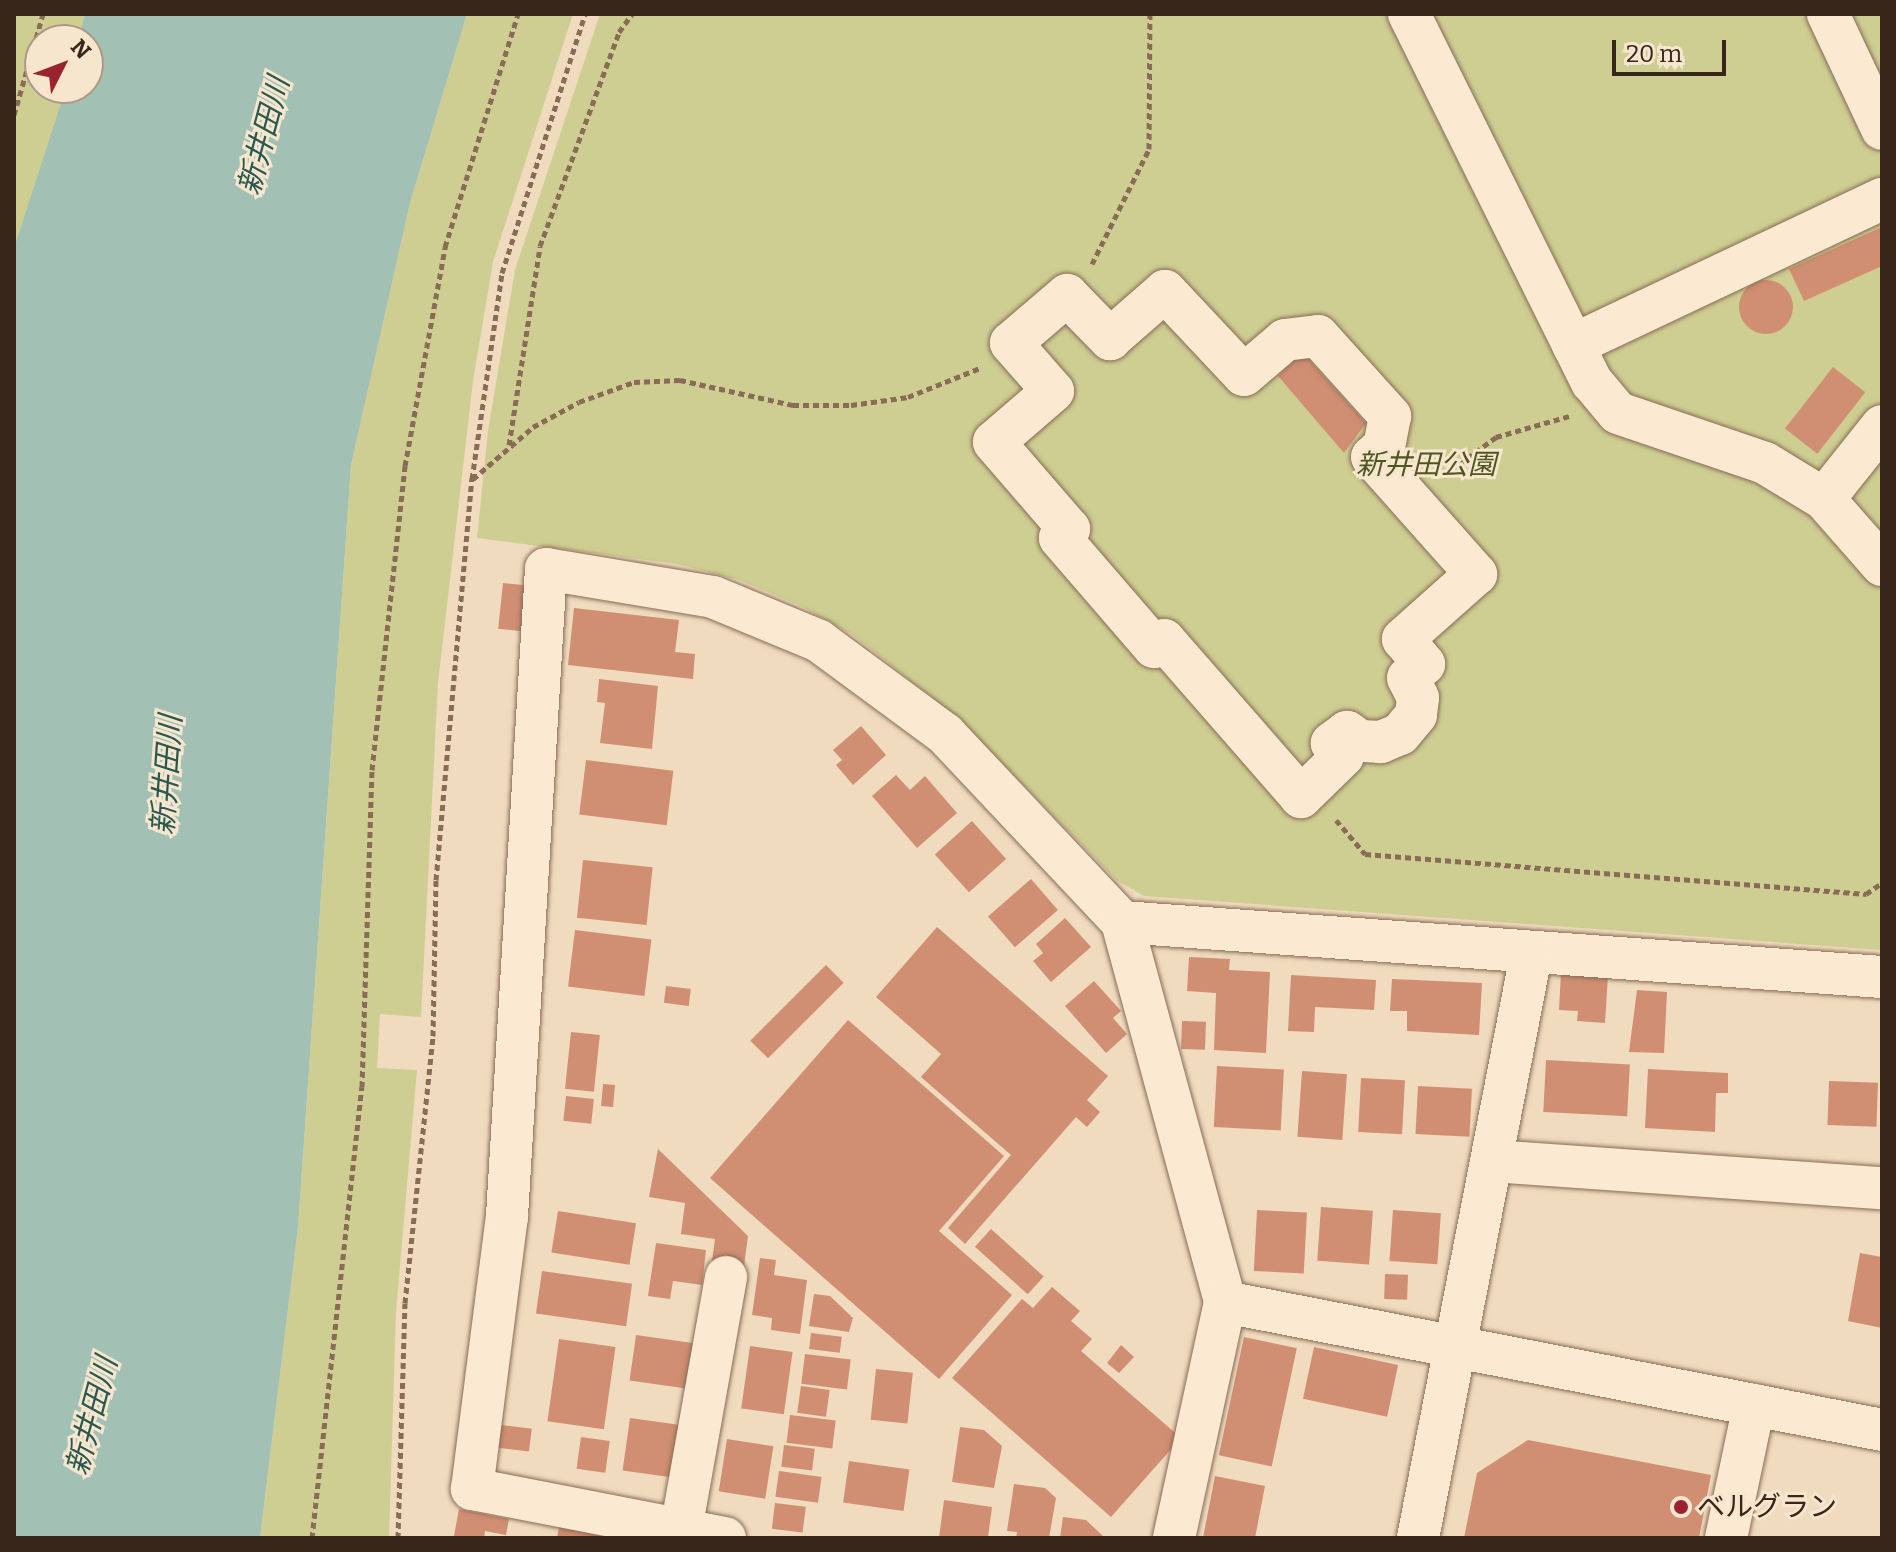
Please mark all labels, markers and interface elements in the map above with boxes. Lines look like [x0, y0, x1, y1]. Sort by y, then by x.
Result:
north arrow [24, 24, 104, 104]
scale bar [1616, 24, 1730, 74]
text: N [65, 34, 96, 64]
text: 20 m [1626, 40, 1682, 68]
water label: 新井田川 [231, 73, 297, 199]
park label: 新井田公園 [1356, 448, 1496, 482]
water label: 新井田川 [145, 714, 189, 836]
water label: 新井田川 [59, 1353, 125, 1479]
place label: ベルグラン [1697, 1490, 1837, 1524]
marker: ベルグラン [1672, 1498, 1690, 1516]

